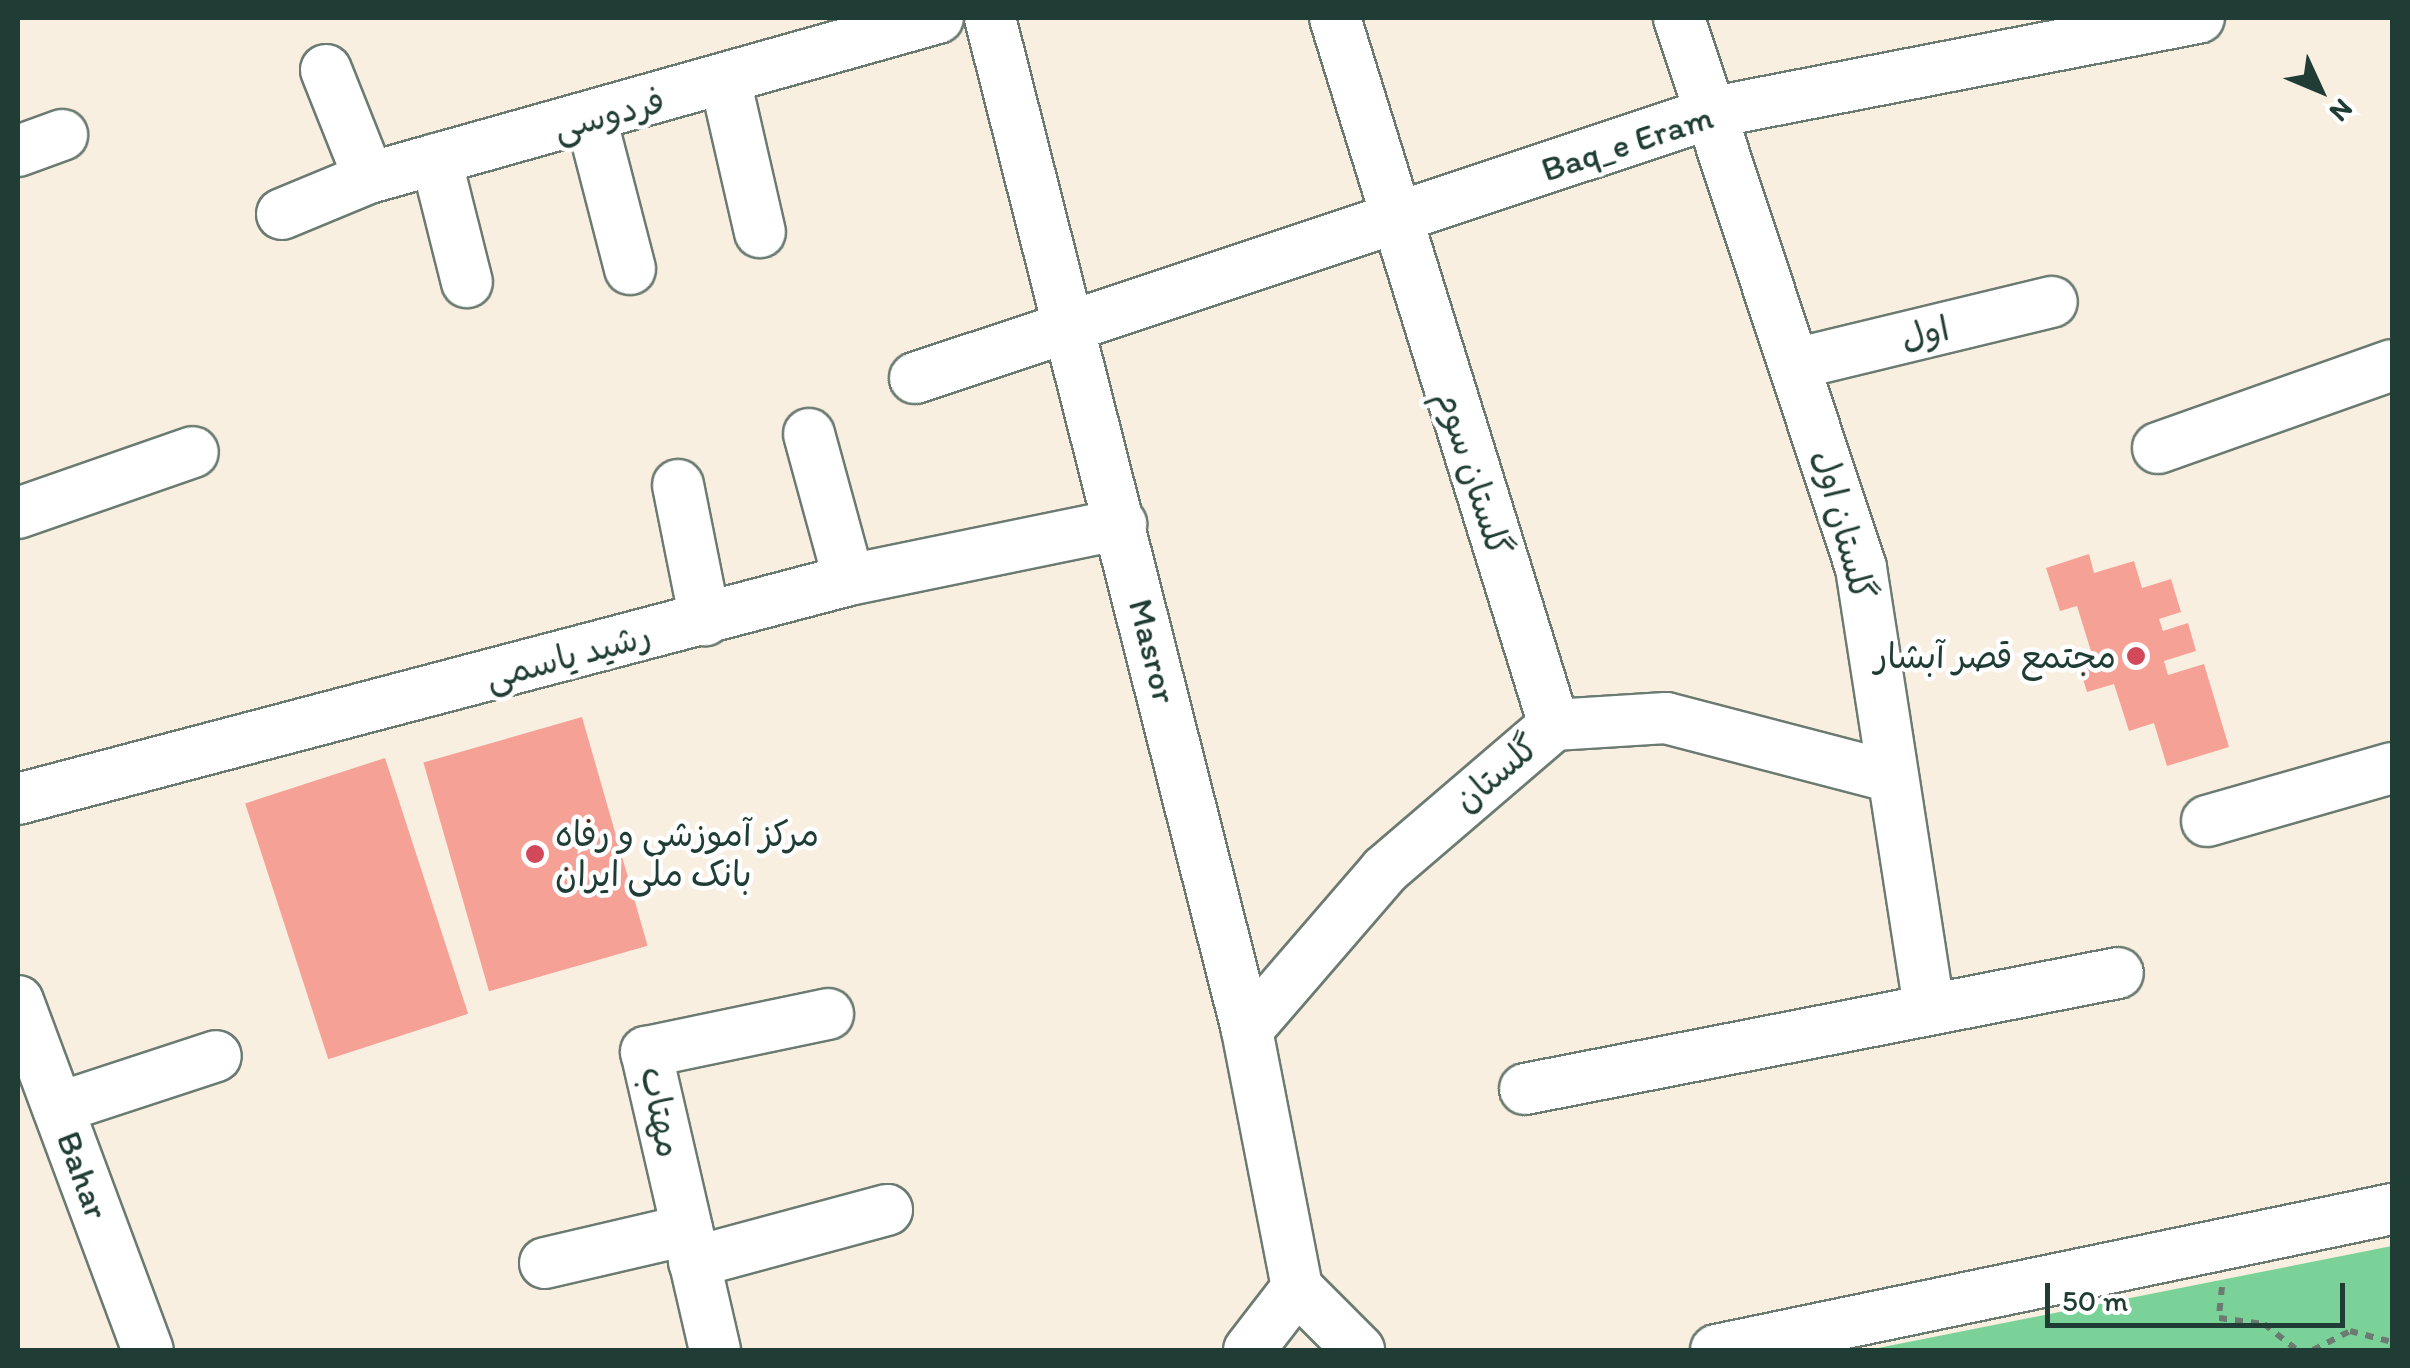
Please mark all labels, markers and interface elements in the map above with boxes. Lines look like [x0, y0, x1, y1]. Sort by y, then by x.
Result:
north arrow [2270, 40, 2370, 140]
street label: فردوسی [549, 79, 669, 149]
text: N [2323, 92, 2360, 129]
street label: Baq_e Eram [1536, 96, 1718, 190]
street label: اول [1897, 307, 1953, 359]
street label: گلستان سوم [1427, 385, 1521, 561]
street label: گلستان اول [1804, 445, 1884, 605]
street label: Masror [1120, 594, 1186, 708]
street label: رشید یاسمی [481, 614, 655, 698]
place label: مجتمع قصر آبشار [1874, 635, 2116, 677]
marker: مجتمع قصر آبشار [2125, 645, 2147, 667]
street label: گلستان [1445, 725, 1547, 821]
place label: مرکز آموزشی و رفاه بانک ملی ایران [555, 813, 819, 895]
marker: مرکز آموزشی و رفاه بانک ملی ایران [524, 843, 546, 865]
street label: مهتاب [632, 1063, 690, 1161]
street label: Bahar [48, 1125, 118, 1225]
scale bar [2050, 1263, 2350, 1325]
text: 50 m [2062, 1282, 2128, 1319]

